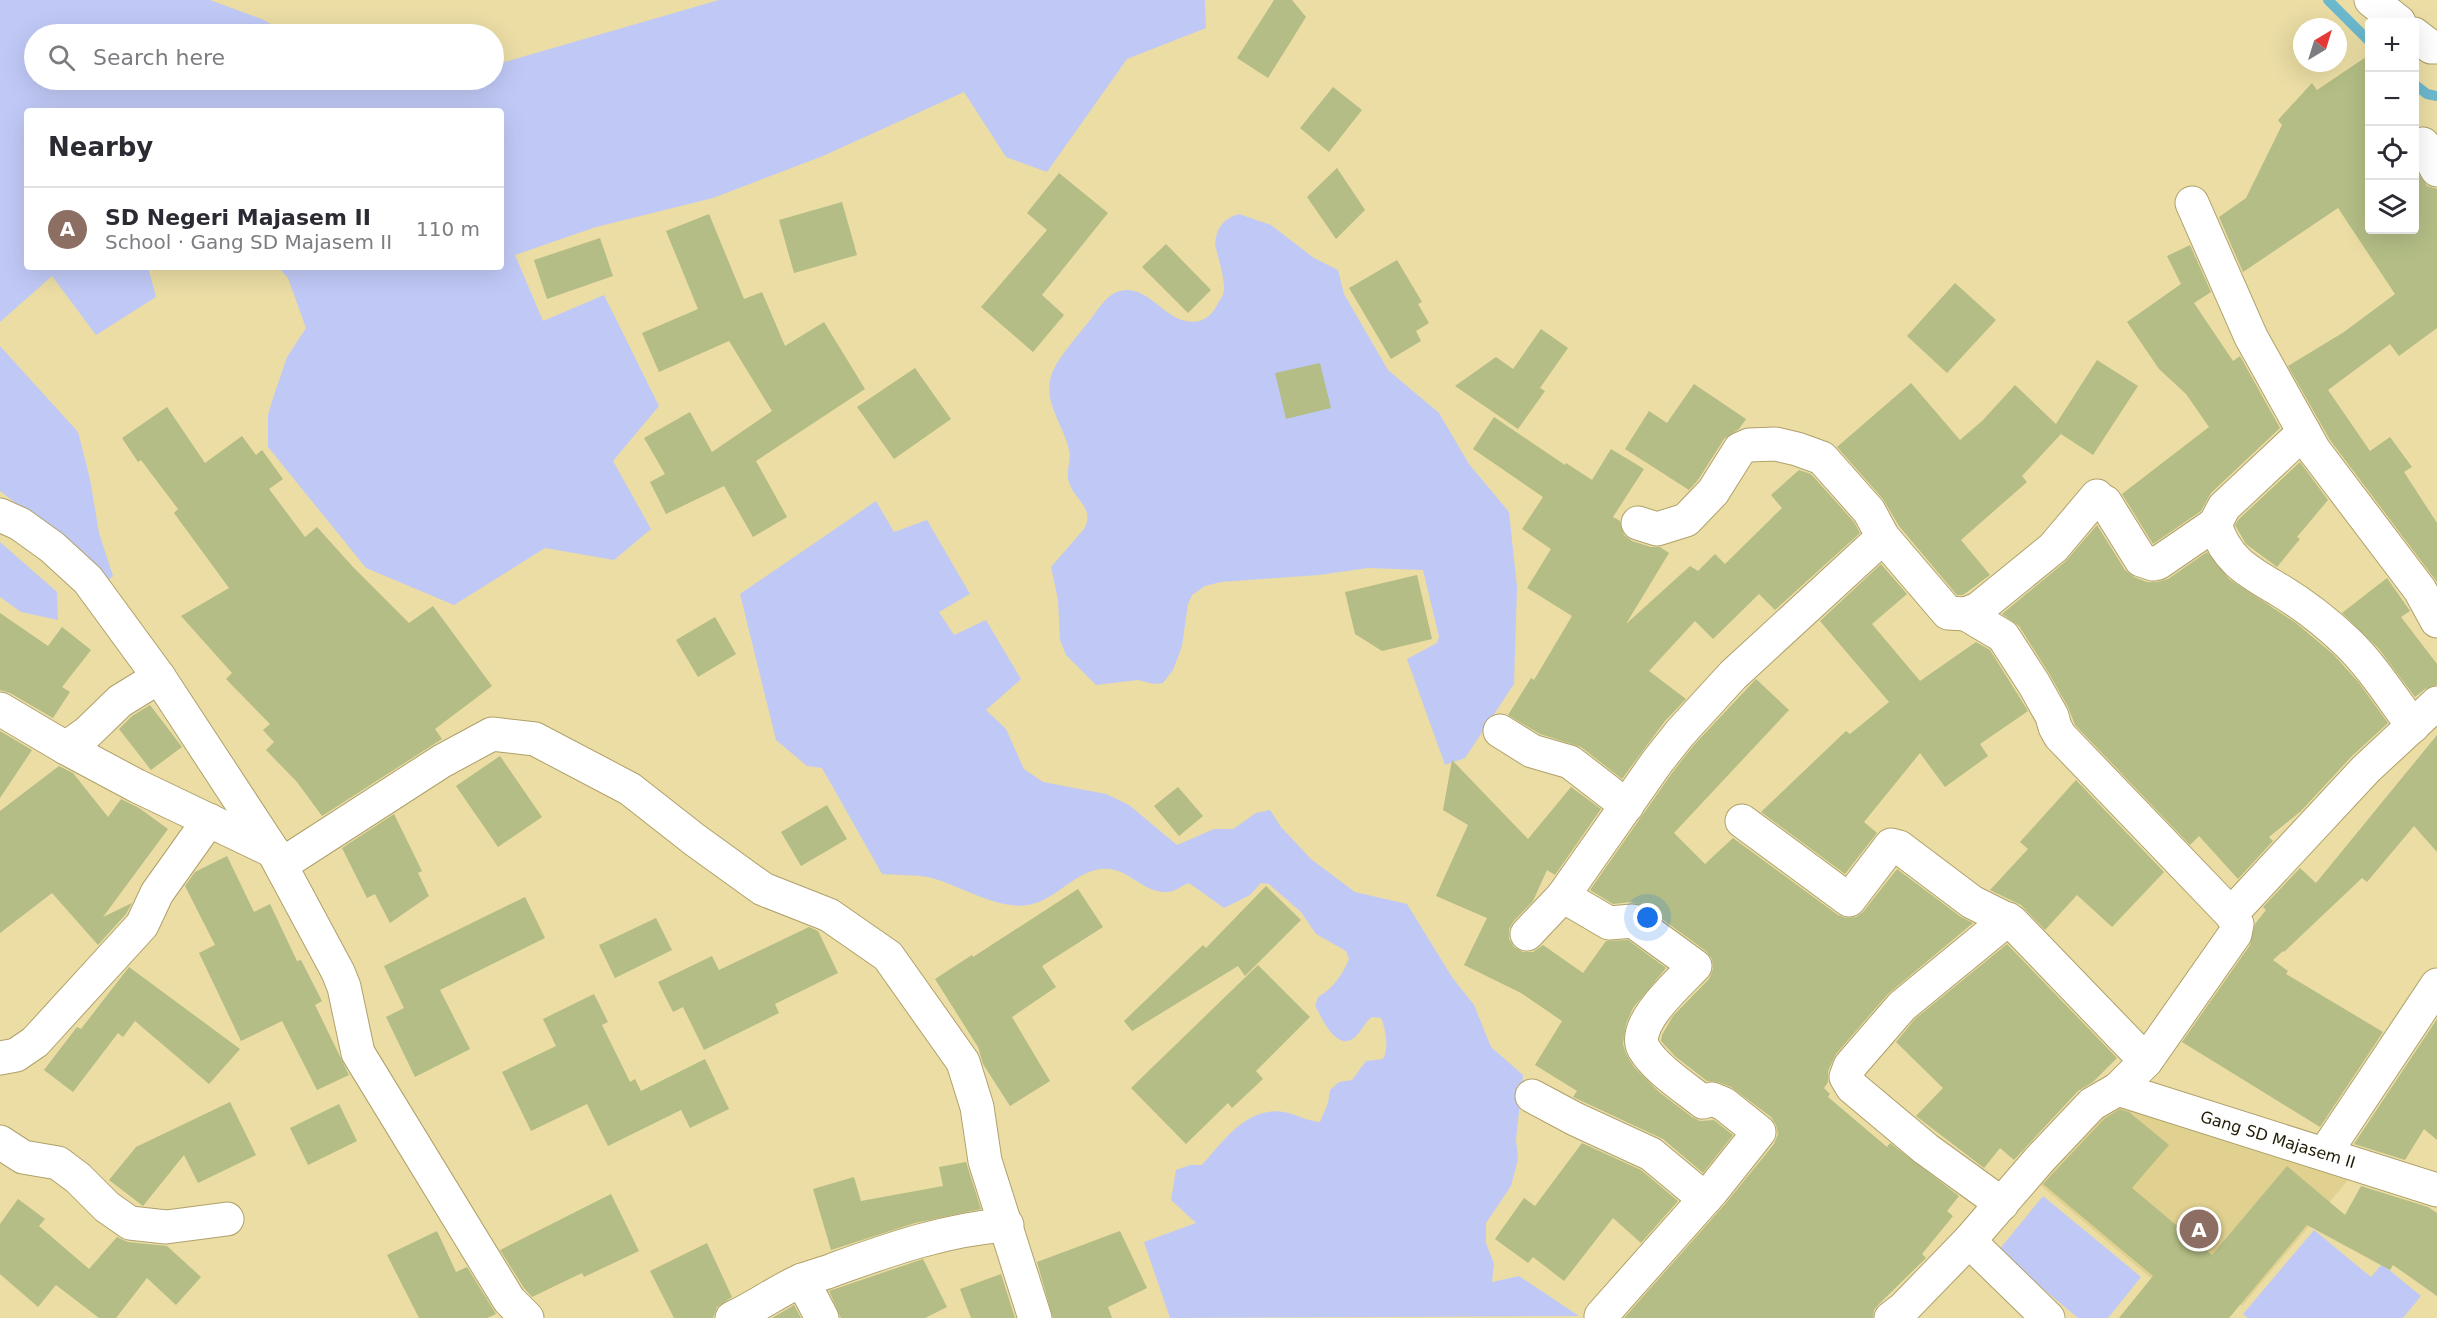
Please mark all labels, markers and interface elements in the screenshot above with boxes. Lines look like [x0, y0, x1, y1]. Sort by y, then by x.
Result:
north arrow [2293, 18, 2347, 72]
map controls [2365, 18, 2419, 234]
button: + [2365, 18, 2419, 72]
search box [24, 24, 504, 90]
icon: search [45, 41, 78, 74]
text: Search here [93, 45, 225, 70]
button: − [2365, 72, 2419, 126]
button: locate [2365, 126, 2419, 180]
text: Nearby [48, 132, 153, 162]
button: layers [2365, 180, 2419, 234]
text: SD Negeri Majasem II [105, 205, 371, 230]
text: A [60, 217, 75, 241]
text: 110 m [416, 217, 480, 241]
text: School · Gang SD Majasem II [105, 230, 392, 254]
your location [1633, 903, 1662, 932]
street label: Gang SD Majasem II [2198, 1107, 2358, 1172]
pin: A [2180, 1206, 2218, 1252]

